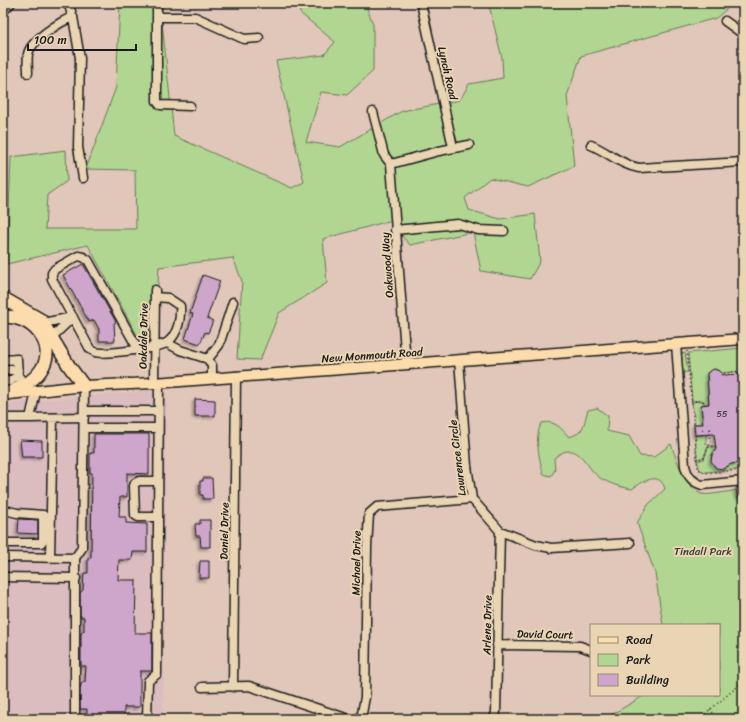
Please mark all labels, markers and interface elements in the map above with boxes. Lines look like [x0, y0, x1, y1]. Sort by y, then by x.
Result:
scale bar [28, 26, 136, 52]
text: 100 m [34, 29, 67, 51]
street label: Lynch Road [432, 44, 463, 103]
street label: Oakwood Way [376, 231, 399, 298]
street label: Oakdale Drive [133, 303, 154, 369]
street label: New Monmouth Road [321, 342, 425, 369]
house number: 55 [717, 406, 728, 422]
street label: Lawrence Circle [443, 418, 472, 497]
street label: Daniel Drive [215, 502, 235, 560]
street label: Michael Drive [346, 530, 367, 596]
park label: Tindall Park [674, 542, 732, 561]
street label: Arlene Drive [477, 595, 498, 656]
legend [590, 624, 720, 696]
street label: David Court [517, 625, 574, 644]
text: Road [626, 629, 653, 651]
text: Park [626, 649, 651, 671]
text: Building [626, 669, 669, 691]

